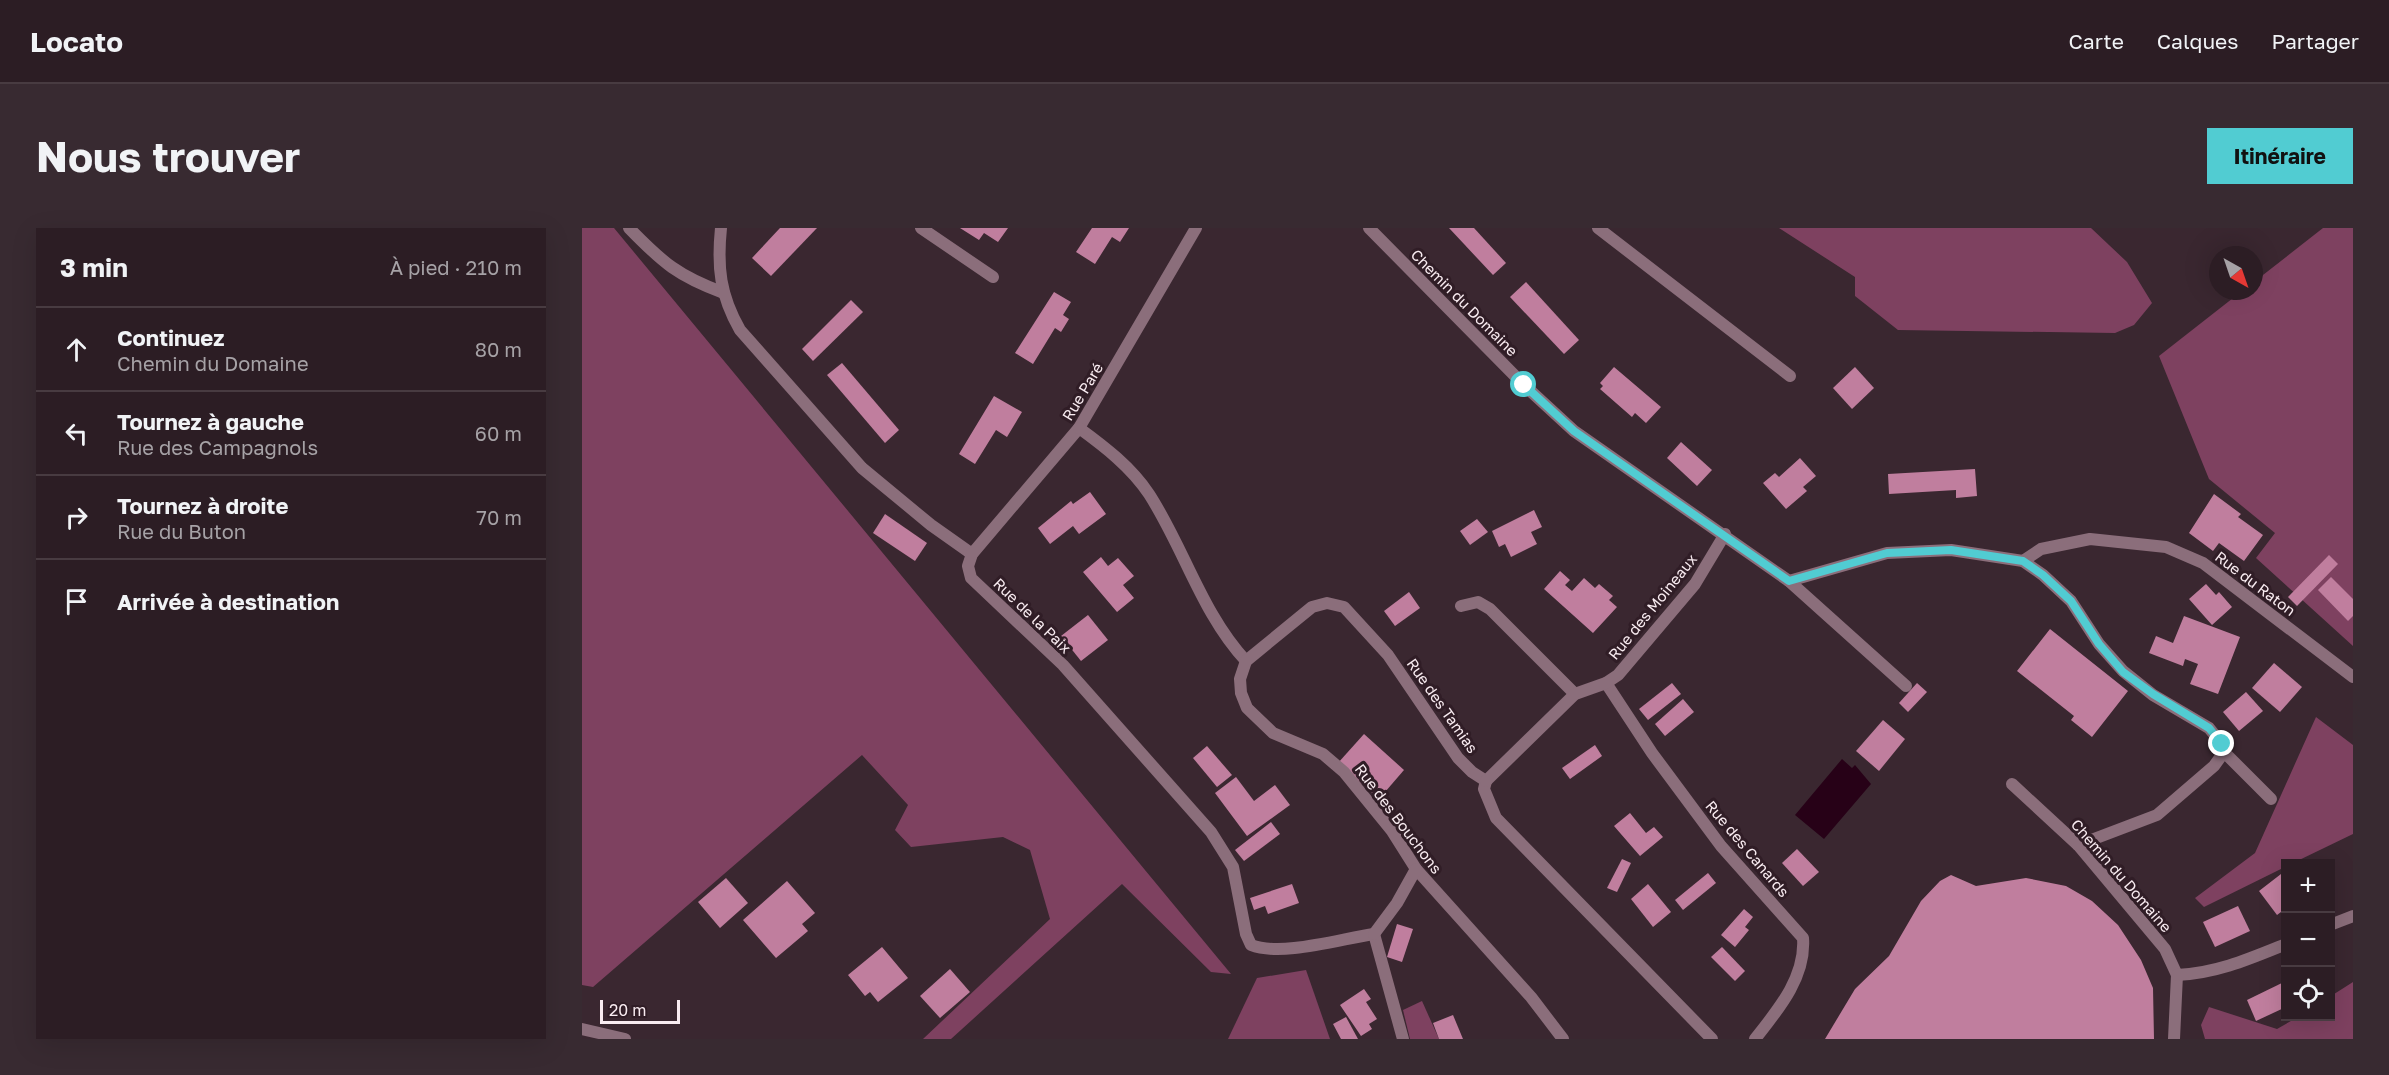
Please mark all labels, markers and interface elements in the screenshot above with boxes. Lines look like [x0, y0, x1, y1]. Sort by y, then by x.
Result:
text: Locato [30, 25, 123, 58]
text: Carte [2068, 28, 2124, 54]
text: Calques [2157, 28, 2238, 54]
text: Partager [2271, 28, 2359, 54]
button: Itinéraire [2207, 128, 2353, 184]
text: Nous trouver [36, 131, 300, 181]
street label: Chemin du Domaine [1408, 245, 1522, 360]
north arrow [2209, 246, 2263, 300]
text: 3 min [60, 252, 128, 283]
text: À pied · 210 m [390, 255, 522, 279]
text: Continuez [117, 324, 224, 351]
icon: ahead [60, 333, 93, 366]
text: 80 m [475, 337, 522, 361]
text: Chemin du Domaine [117, 351, 309, 375]
street label: Rue Paré [1058, 359, 1106, 424]
route start [1510, 371, 1536, 397]
text: Tournez à gauche [117, 408, 304, 435]
icon: left [60, 417, 93, 450]
text: 60 m [475, 421, 522, 445]
text: Rue des Campagnols [117, 435, 318, 459]
text: Tournez à droite [117, 492, 288, 519]
icon: right [60, 501, 93, 534]
text: 70 m [476, 505, 522, 529]
text: Rue du Buton [117, 519, 246, 543]
street label: Rue du Raton [2212, 547, 2299, 619]
street label: Rue des Moineaux [1604, 550, 1700, 663]
street label: Rue de la Paix [990, 574, 1075, 657]
icon: arrive [60, 585, 93, 618]
text: Arrivée à destination [117, 588, 339, 615]
street label: Rue des Tamias [1404, 655, 1482, 756]
route end [2208, 730, 2234, 756]
street label: Rue des Bouchons [1352, 760, 1446, 877]
street label: Rue des Canards [1702, 796, 1793, 900]
street label: Chemin du Domaine [2068, 815, 2176, 936]
map controls [2281, 859, 2335, 1021]
button: + [2281, 859, 2335, 913]
button: − [2281, 913, 2335, 967]
button: locate [2281, 967, 2335, 1021]
scale bar [600, 997, 680, 1024]
text: 20 m [609, 1000, 646, 1020]

